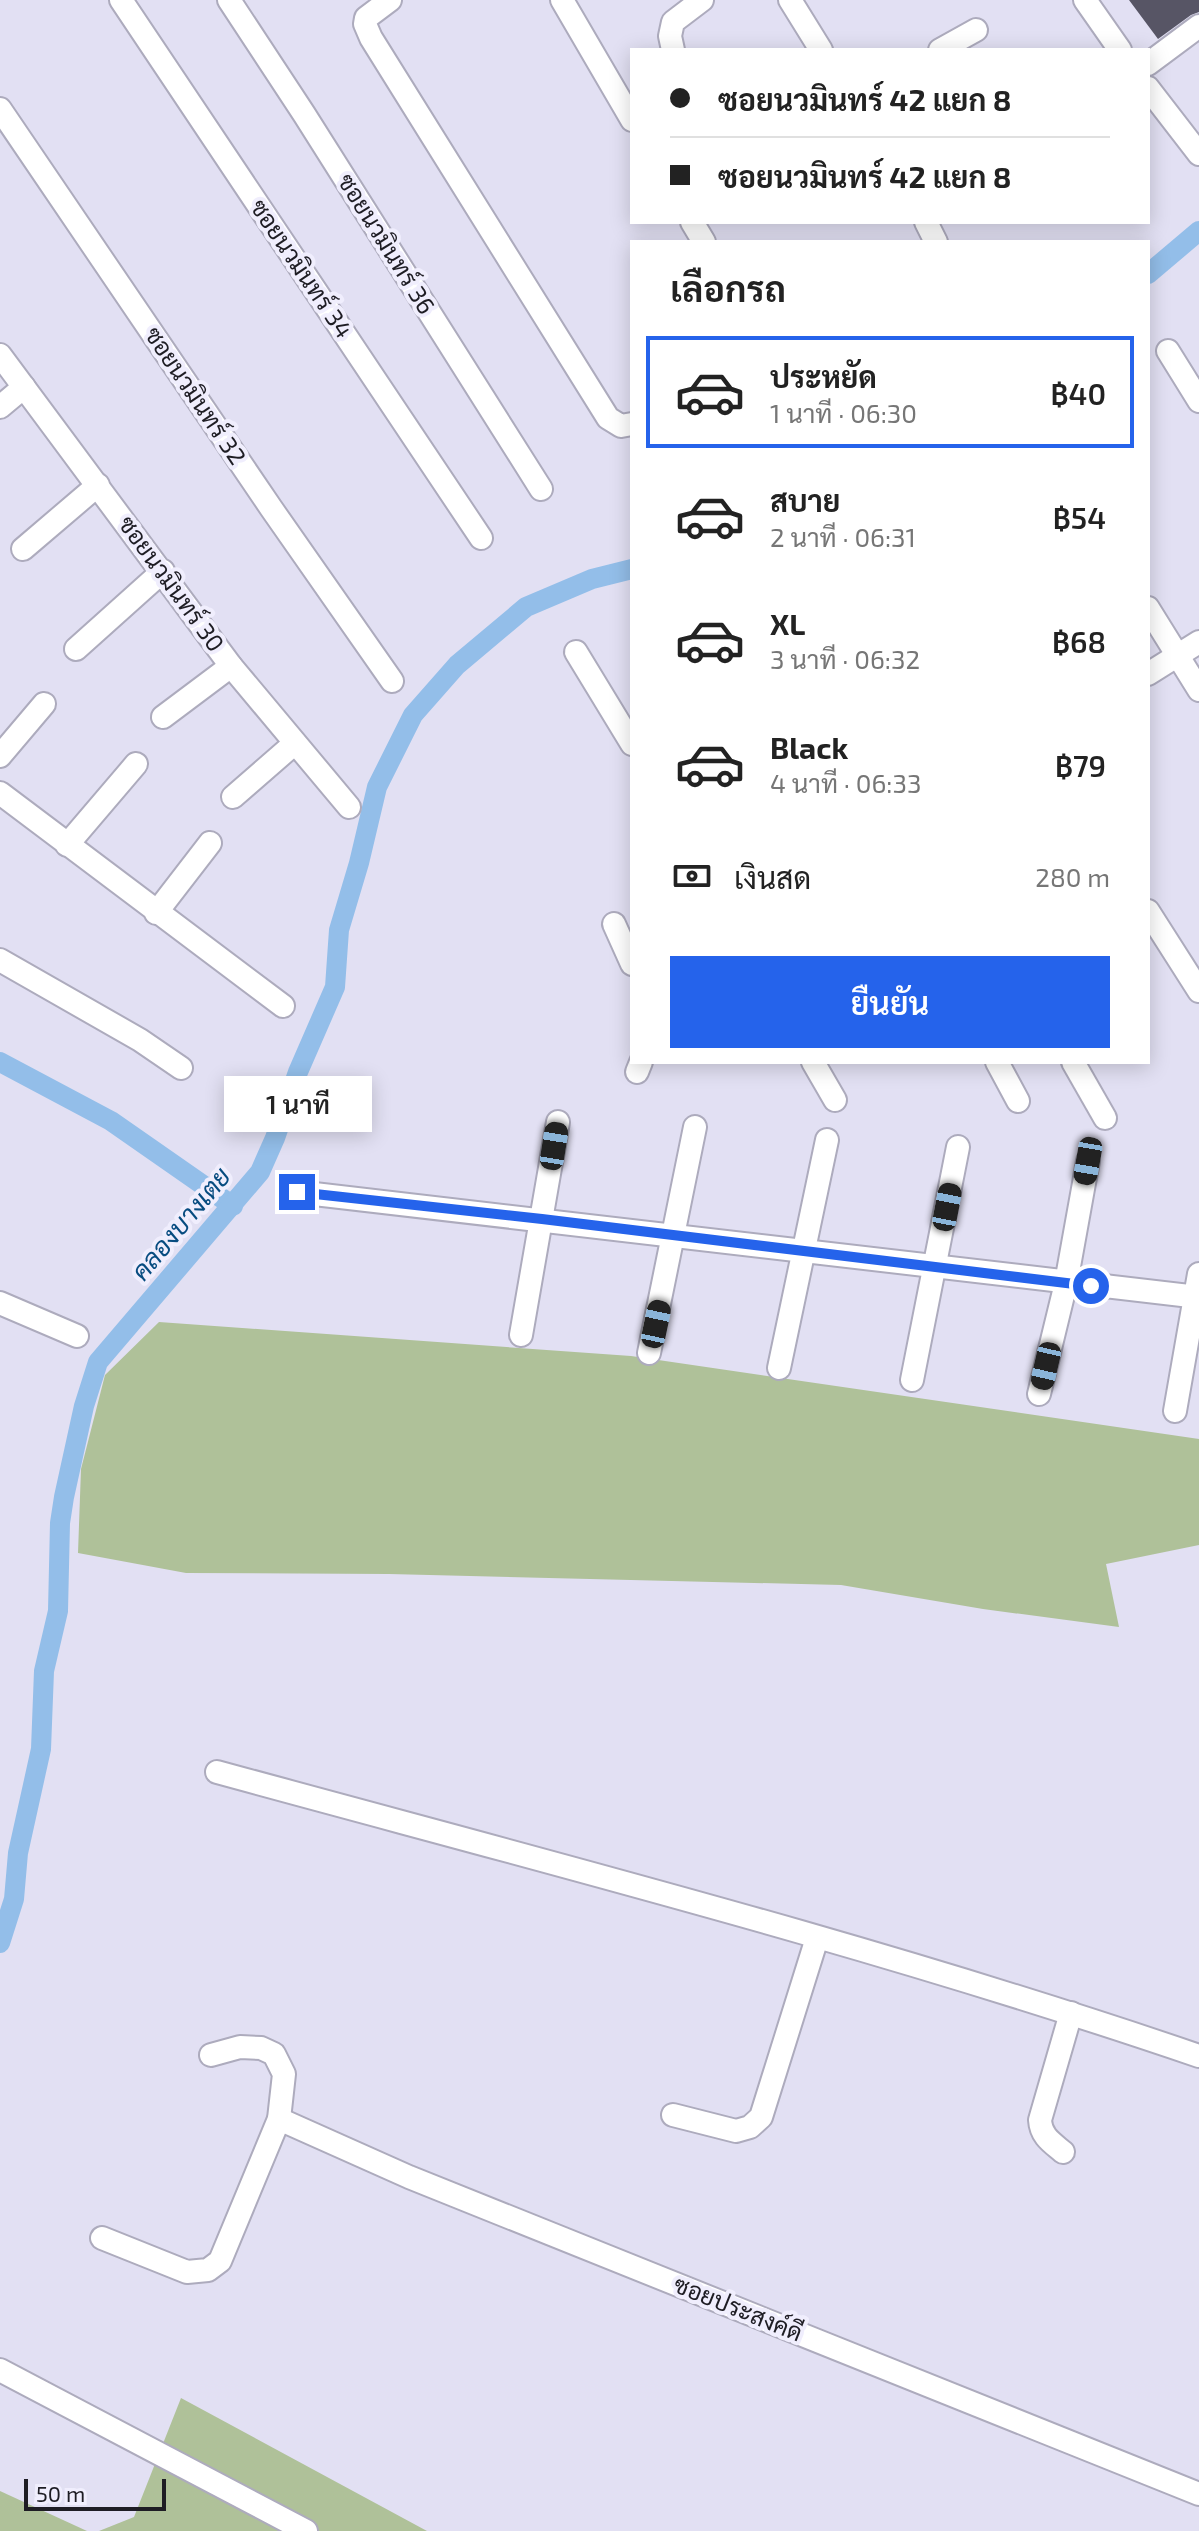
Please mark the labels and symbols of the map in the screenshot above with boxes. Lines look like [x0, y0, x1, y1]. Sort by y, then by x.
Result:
street label: ซอยนวมินทร์ 36 [333, 168, 442, 319]
street label: ซอยนวมินทร์ 34 [245, 193, 359, 343]
street label: ซอยนวมินทร์ 32 [140, 321, 253, 470]
street label: ซอยนวมินทร์ 30 [113, 510, 231, 657]
callout: 1 นาที [223, 1076, 371, 1132]
car [538, 1120, 570, 1172]
car [1072, 1135, 1104, 1187]
water label: คลองบางเตย [124, 1160, 236, 1286]
route end [279, 1174, 315, 1210]
car [931, 1181, 963, 1233]
route start [1073, 1268, 1109, 1304]
car [639, 1298, 673, 1350]
car [1029, 1340, 1063, 1392]
street label: ซอยประสงค์ดี [670, 2269, 807, 2347]
scale bar [24, 2475, 166, 2511]

